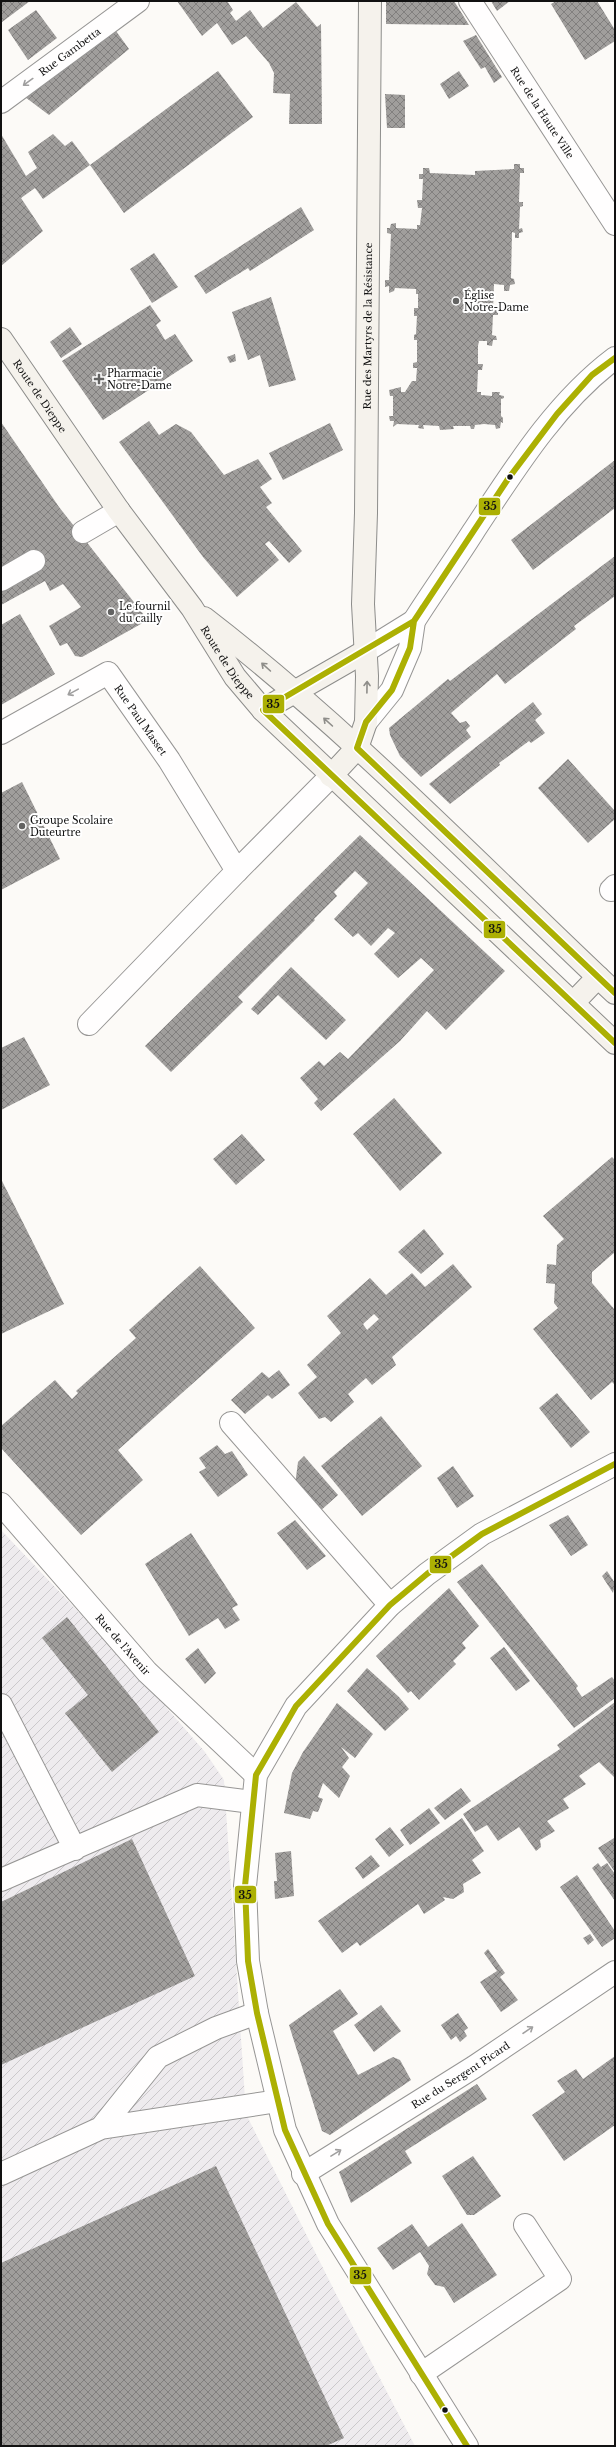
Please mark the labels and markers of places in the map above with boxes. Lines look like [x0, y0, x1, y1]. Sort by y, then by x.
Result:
place label: Église Notre-Dame [464, 288, 529, 314]
marker: Église Notre-Dame [451, 296, 461, 306]
place label: Pharmacie Notre-Dame [107, 367, 172, 392]
marker: Pharmacie Notre-Dame [94, 374, 104, 384]
unlabelled marker [505, 472, 515, 482]
place label: Le fournil du cailly [119, 600, 170, 625]
marker: Le fournil du cailly [106, 607, 116, 617]
place label: Groupe Scolaire Duteurtre [30, 814, 113, 839]
marker: Groupe Scolaire Duteurtre [17, 821, 27, 831]
unlabelled marker [440, 2405, 450, 2415]

